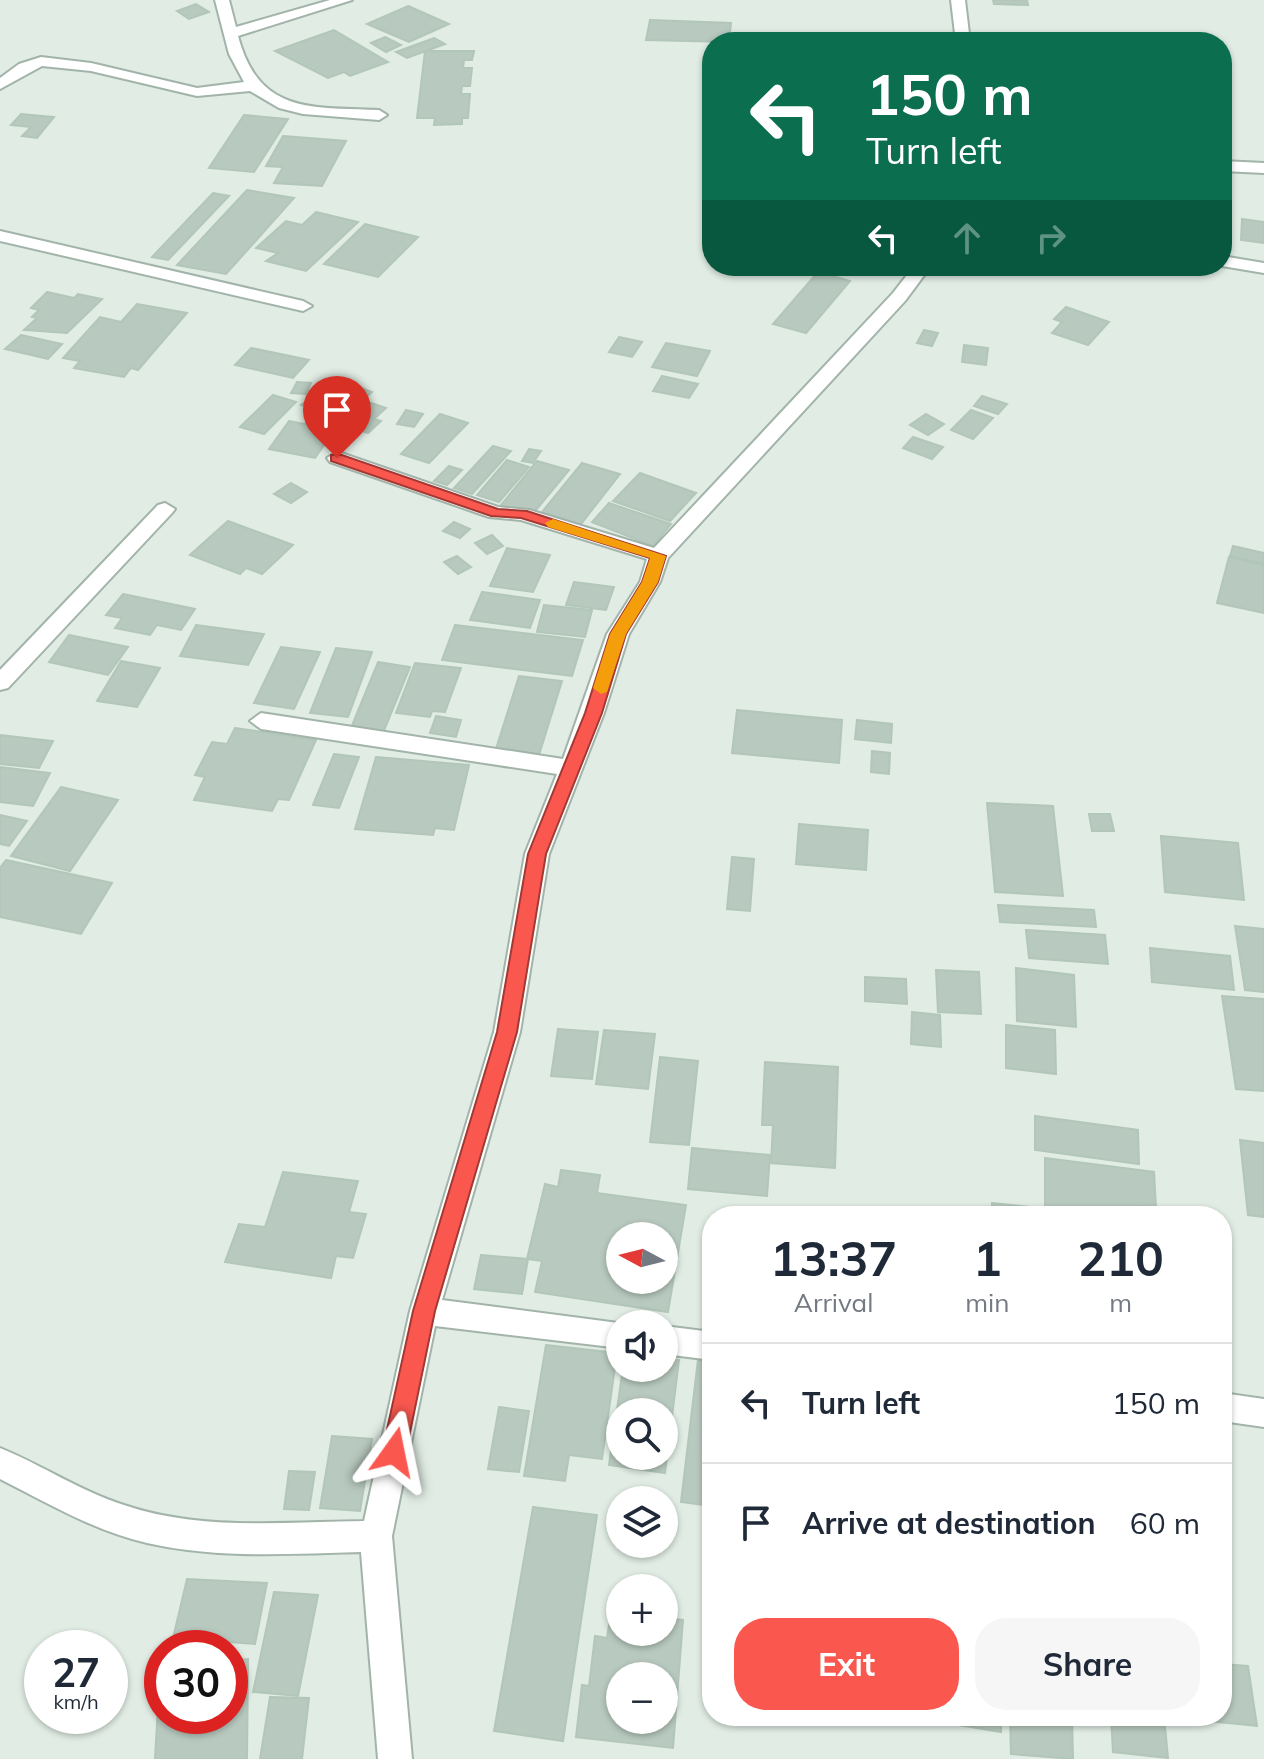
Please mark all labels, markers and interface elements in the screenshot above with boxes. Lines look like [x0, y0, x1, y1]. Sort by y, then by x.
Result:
text: 150 m [866, 59, 1033, 129]
icon: left [734, 64, 838, 168]
text: Turn left [866, 128, 1002, 173]
icon: left [861, 216, 905, 260]
icon: ahead [945, 216, 989, 260]
icon: right [1029, 216, 1073, 260]
pin [303, 376, 371, 458]
icon: arrive [315, 388, 359, 432]
north arrow [606, 1222, 678, 1294]
map controls [606, 1222, 678, 1734]
text: 13:37 [770, 1228, 897, 1288]
text: 1 [973, 1228, 1002, 1288]
text: 210 [1078, 1228, 1164, 1288]
text: Arrival [794, 1286, 873, 1319]
text: min [965, 1286, 1009, 1319]
text: m [1109, 1286, 1132, 1319]
button: sound [606, 1310, 678, 1382]
icon: left [734, 1381, 778, 1425]
text: Turn left [802, 1384, 920, 1422]
text: 150 m [1112, 1384, 1200, 1422]
button: search [606, 1398, 678, 1470]
position arrow [352, 1410, 436, 1494]
button: layers [606, 1486, 678, 1558]
icon: arrive [734, 1501, 778, 1545]
text: Arrive at destination [802, 1504, 1096, 1542]
text: 60 m [1130, 1504, 1200, 1542]
button: + [606, 1574, 678, 1646]
button: Exit [734, 1618, 959, 1710]
button: Share [975, 1618, 1200, 1710]
speed limit sign: 30 [144, 1630, 248, 1734]
text: 27 [52, 1647, 100, 1697]
button: − [606, 1662, 678, 1734]
text: km/h [53, 1689, 99, 1714]

